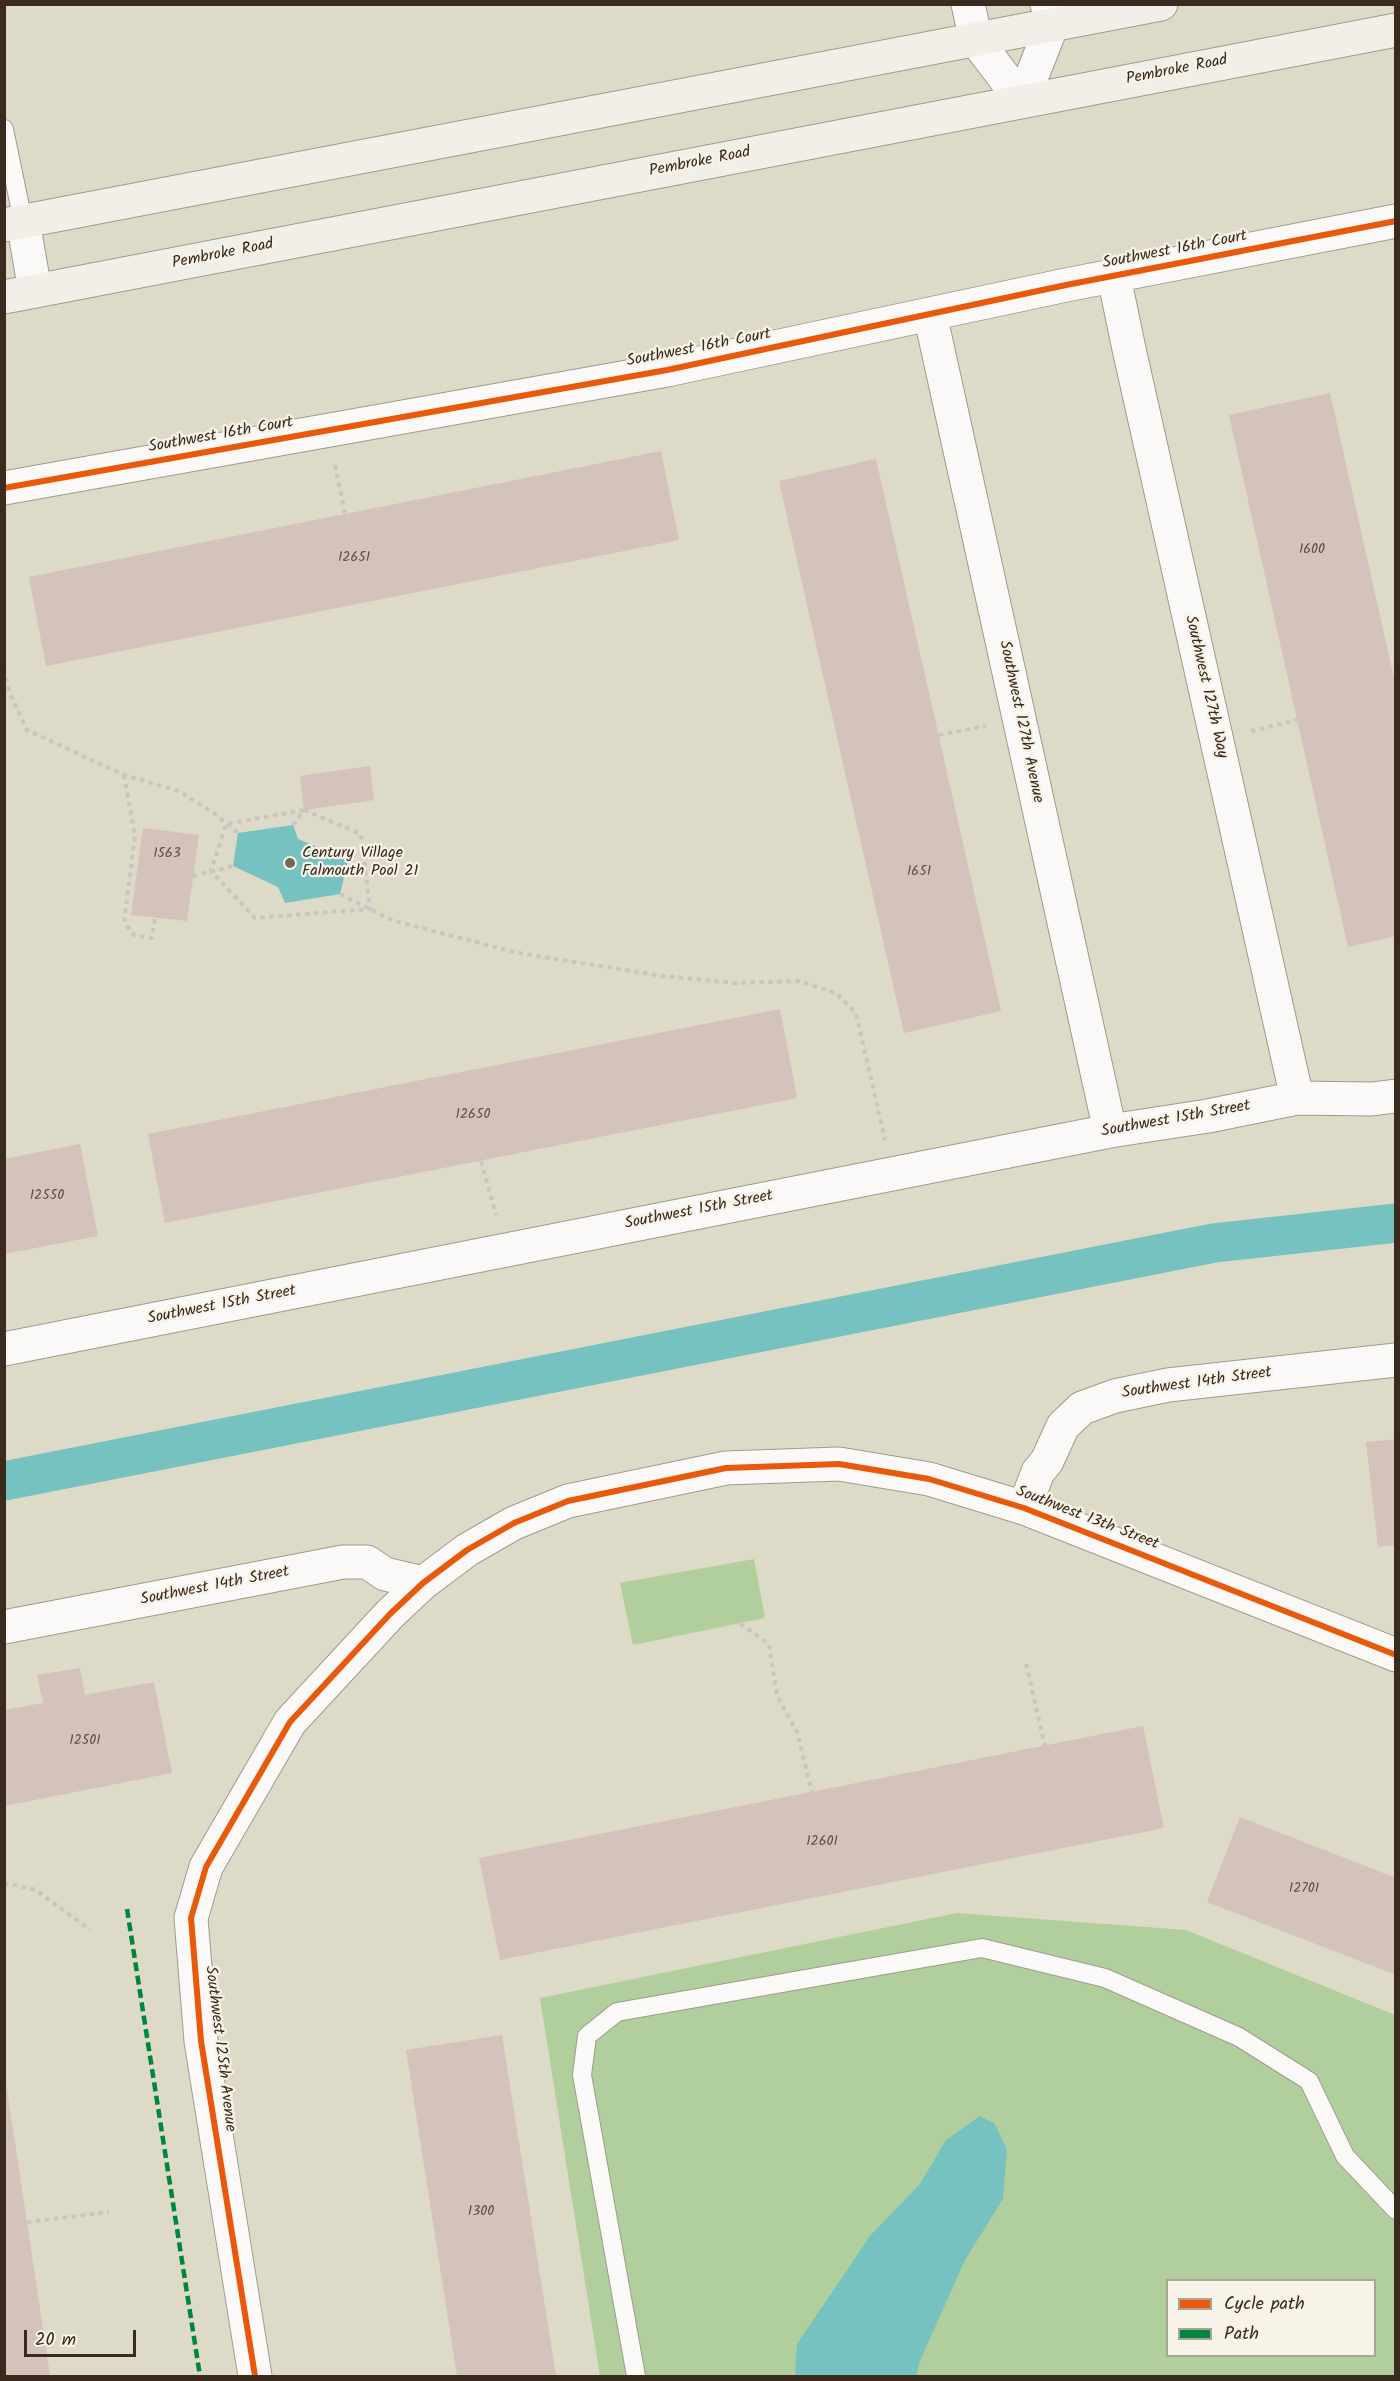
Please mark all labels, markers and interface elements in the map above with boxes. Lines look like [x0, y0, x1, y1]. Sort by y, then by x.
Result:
street label: Pembroke Road [1125, 52, 1229, 90]
street label: Pembroke Road [648, 144, 752, 182]
street label: Southwest 16th Court [1101, 228, 1249, 274]
street label: Pembroke Road [171, 236, 275, 274]
street label: Southwest 16th Court [625, 326, 773, 372]
street label: Southwest 16th Court [147, 414, 295, 458]
house number: 1600 [1299, 543, 1325, 559]
house number: 12651 [338, 551, 370, 567]
street label: Southwest 127th Way [1179, 614, 1231, 760]
street label: Southwest 127th Avenue [993, 639, 1047, 805]
place label: Century Village Falmouth Pool 21 [302, 844, 418, 882]
house number: 1563 [153, 847, 181, 863]
marker: Century Village Falmouth Pool 21 [283, 856, 297, 870]
house number: 1651 [907, 865, 931, 881]
street label: Southwest 15th Street [1100, 1097, 1252, 1143]
house number: 12650 [456, 1108, 490, 1124]
street label: Southwest 15th Street [623, 1187, 775, 1235]
house number: 12550 [30, 1189, 64, 1205]
street label: Southwest 15th Street [146, 1282, 298, 1330]
street label: Southwest 14th Street [1121, 1364, 1273, 1404]
street label: Southwest 13th Street [1013, 1483, 1161, 1555]
street label: Southwest 14th Street [139, 1563, 291, 1611]
house number: 12501 [69, 1734, 101, 1750]
house number: 12601 [806, 1835, 838, 1851]
house number: 12701 [1289, 1882, 1319, 1898]
street label: Southwest 125th Avenue [199, 1965, 239, 2133]
house number: 1300 [468, 2205, 494, 2221]
legend [1166, 2279, 1376, 2357]
text: Cycle path [1224, 2290, 1305, 2319]
scale bar [27, 2318, 140, 2356]
text: Path [1224, 2320, 1259, 2349]
text: 20 m [35, 2326, 76, 2355]

